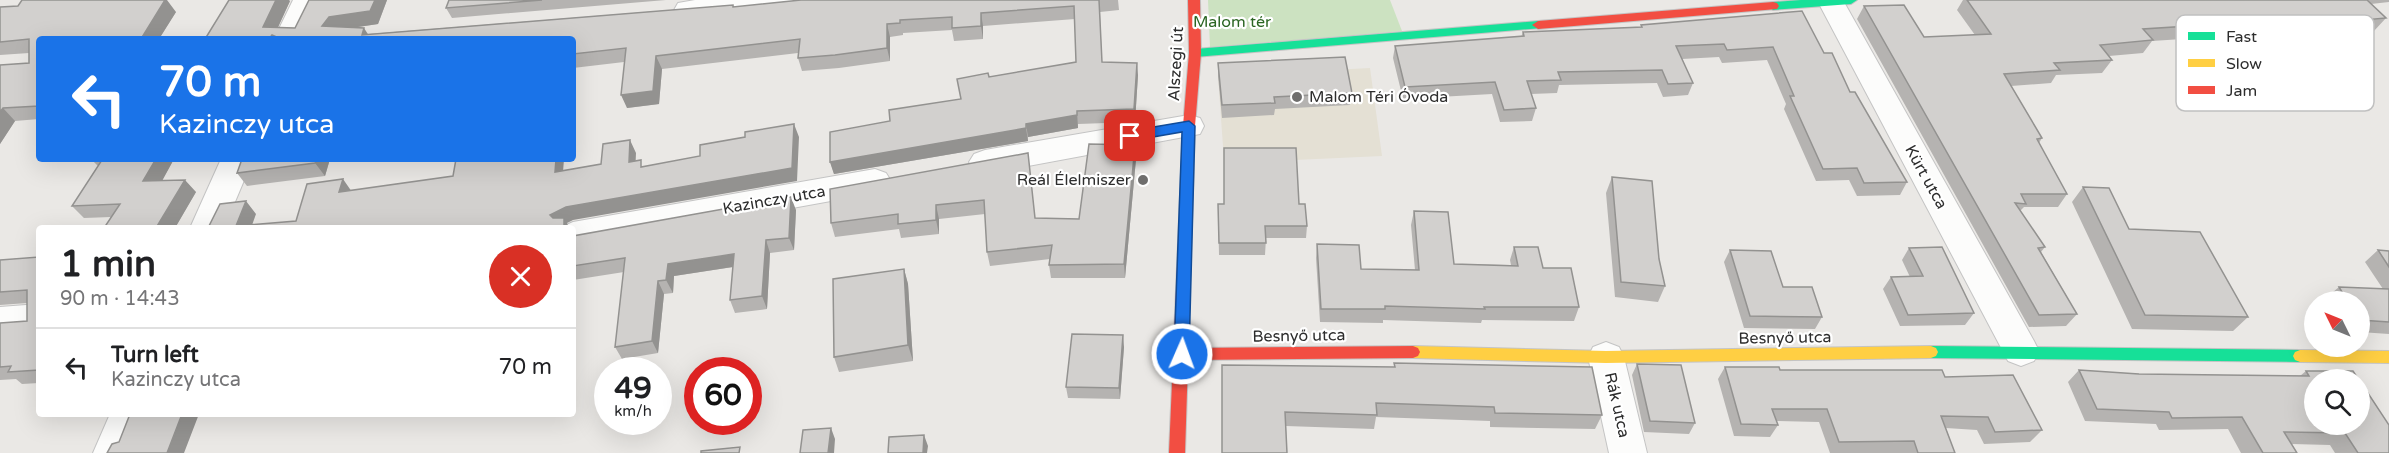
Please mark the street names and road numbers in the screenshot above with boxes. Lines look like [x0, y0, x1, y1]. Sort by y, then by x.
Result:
street label: Alszegi út [1164, 26, 1188, 102]
street label: Kürt utca [1900, 141, 1952, 213]
street label: Kazinczy utca [721, 181, 827, 219]
street label: Besnyő utca [1252, 325, 1346, 347]
street label: Besnyő utca [1738, 327, 1832, 349]
street label: Rák utca [1600, 370, 1634, 440]

